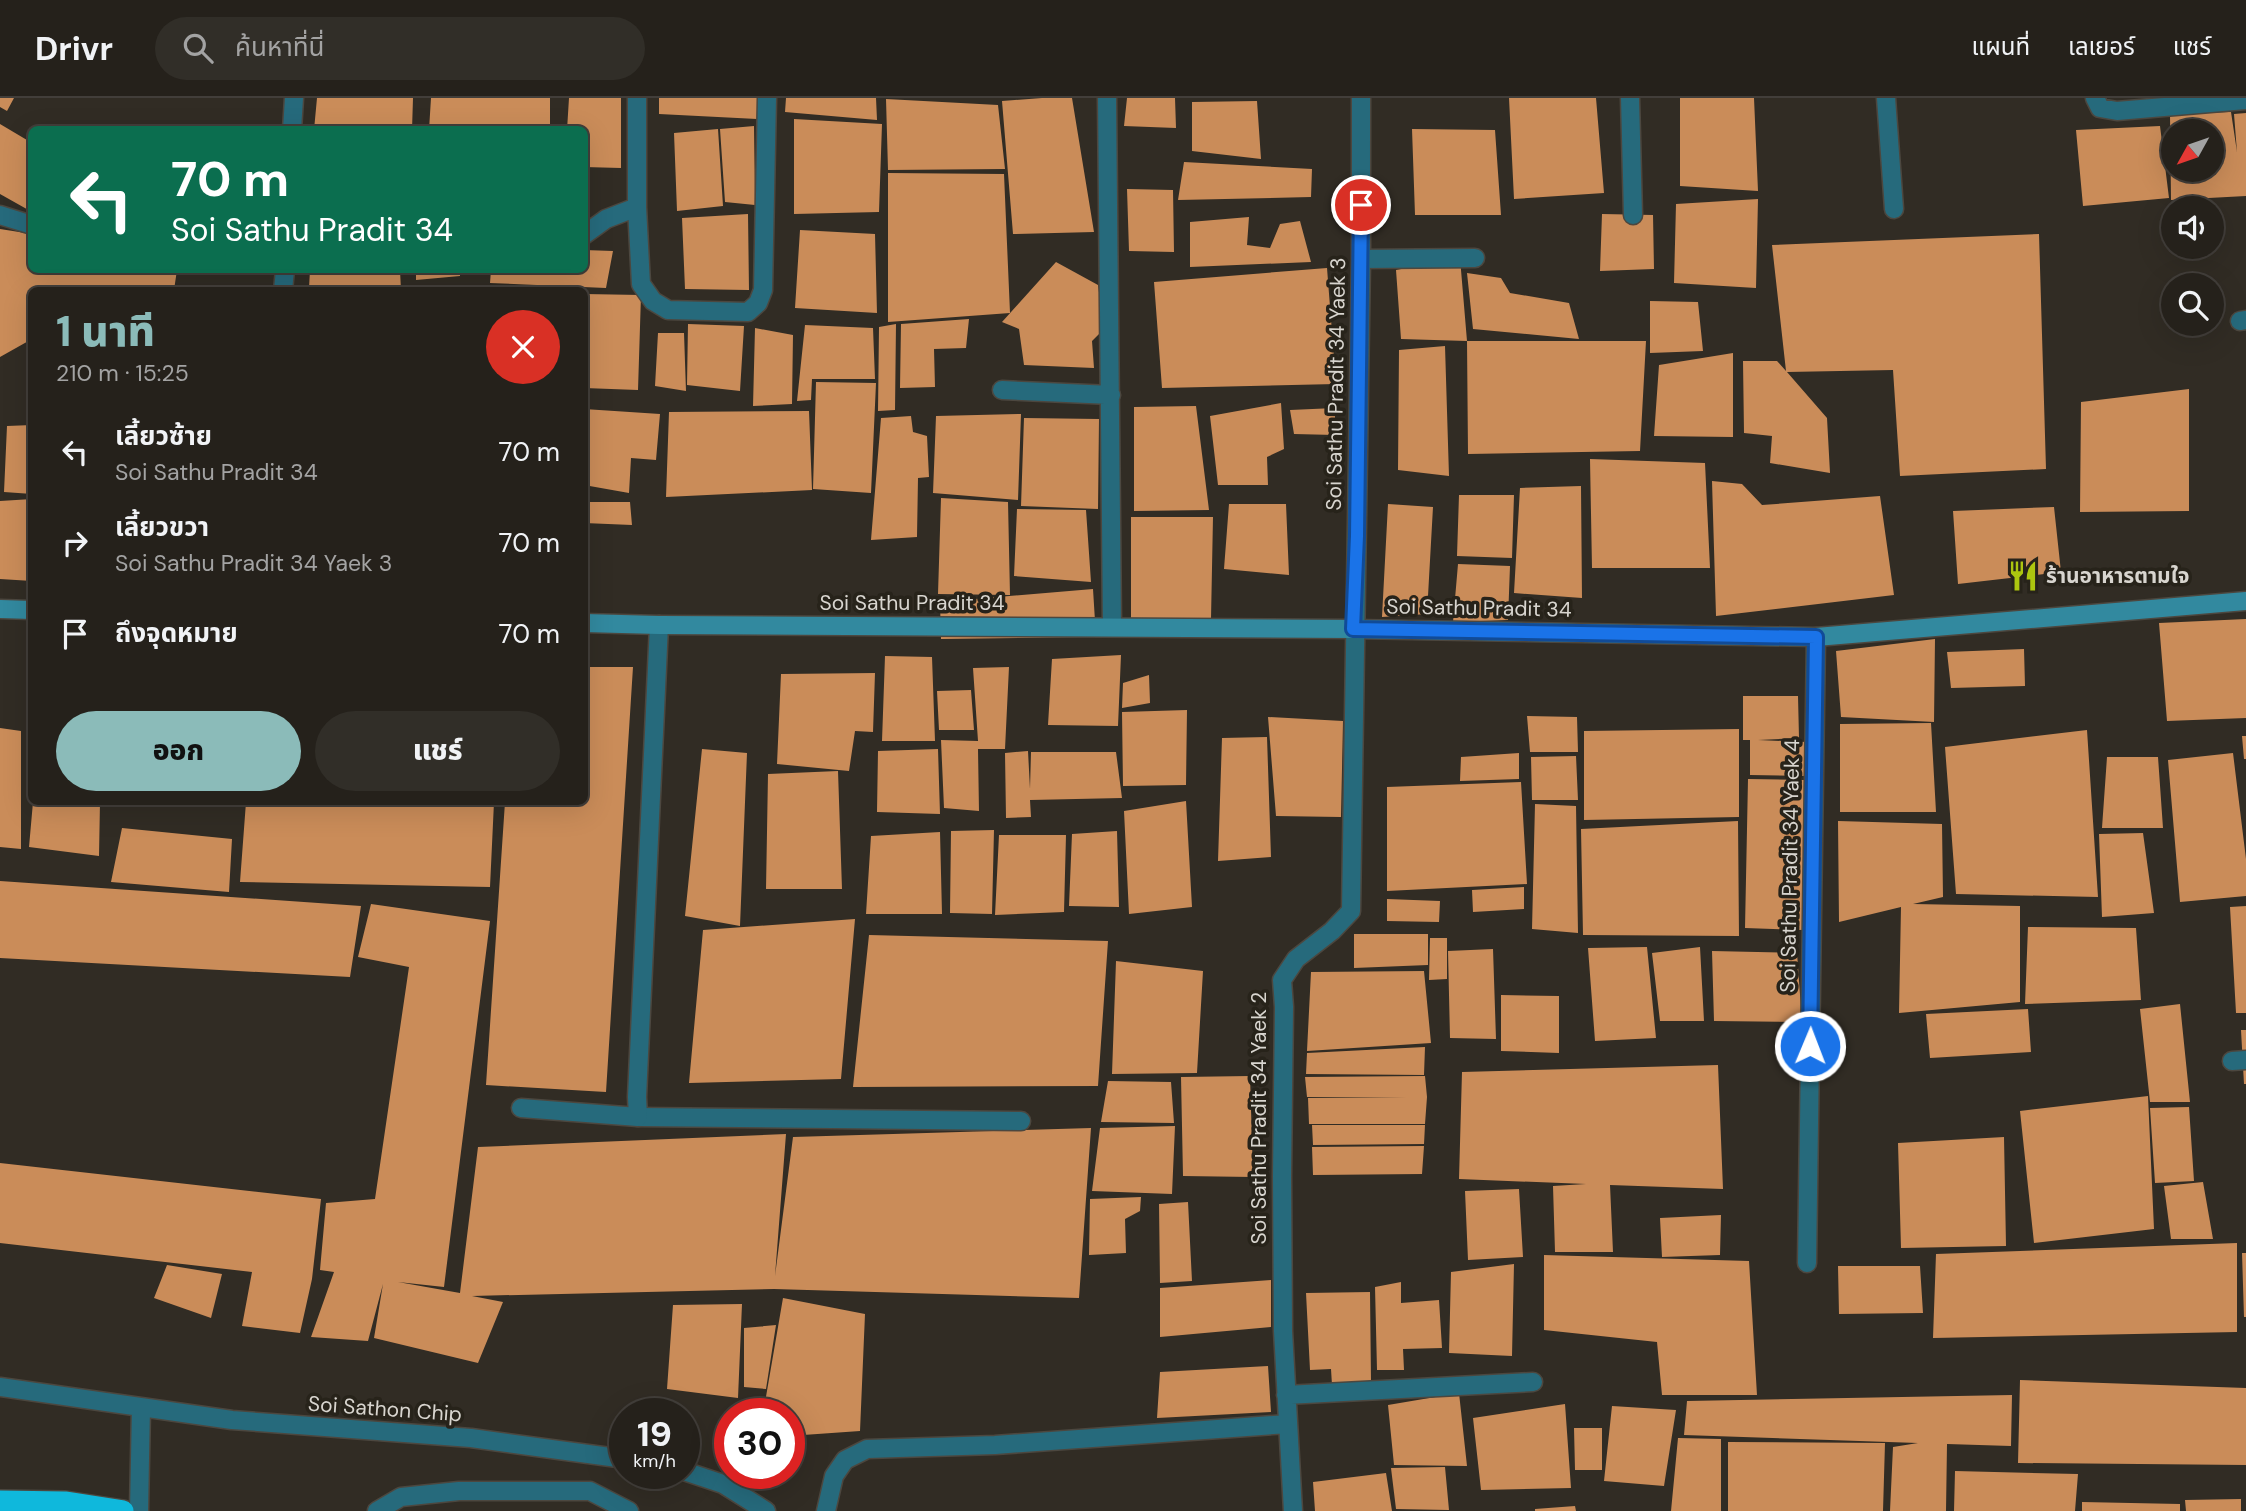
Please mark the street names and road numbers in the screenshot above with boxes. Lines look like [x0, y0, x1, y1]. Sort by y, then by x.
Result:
street label: Soi Sathu Pradit 34 Yaek 3 [1320, 257, 1352, 511]
street label: Soi Sathu Pradit 34 [819, 589, 1005, 617]
street label: Soi Sathu Pradit 34 [1386, 592, 1572, 624]
street label: Soi Sathu Pradit 34 Yaek 4 [1774, 739, 1806, 993]
street label: Soi Sathu Pradit 34 Yaek 2 [1245, 992, 1273, 1244]
street label: Soi Sathon Chip [307, 1390, 463, 1428]

